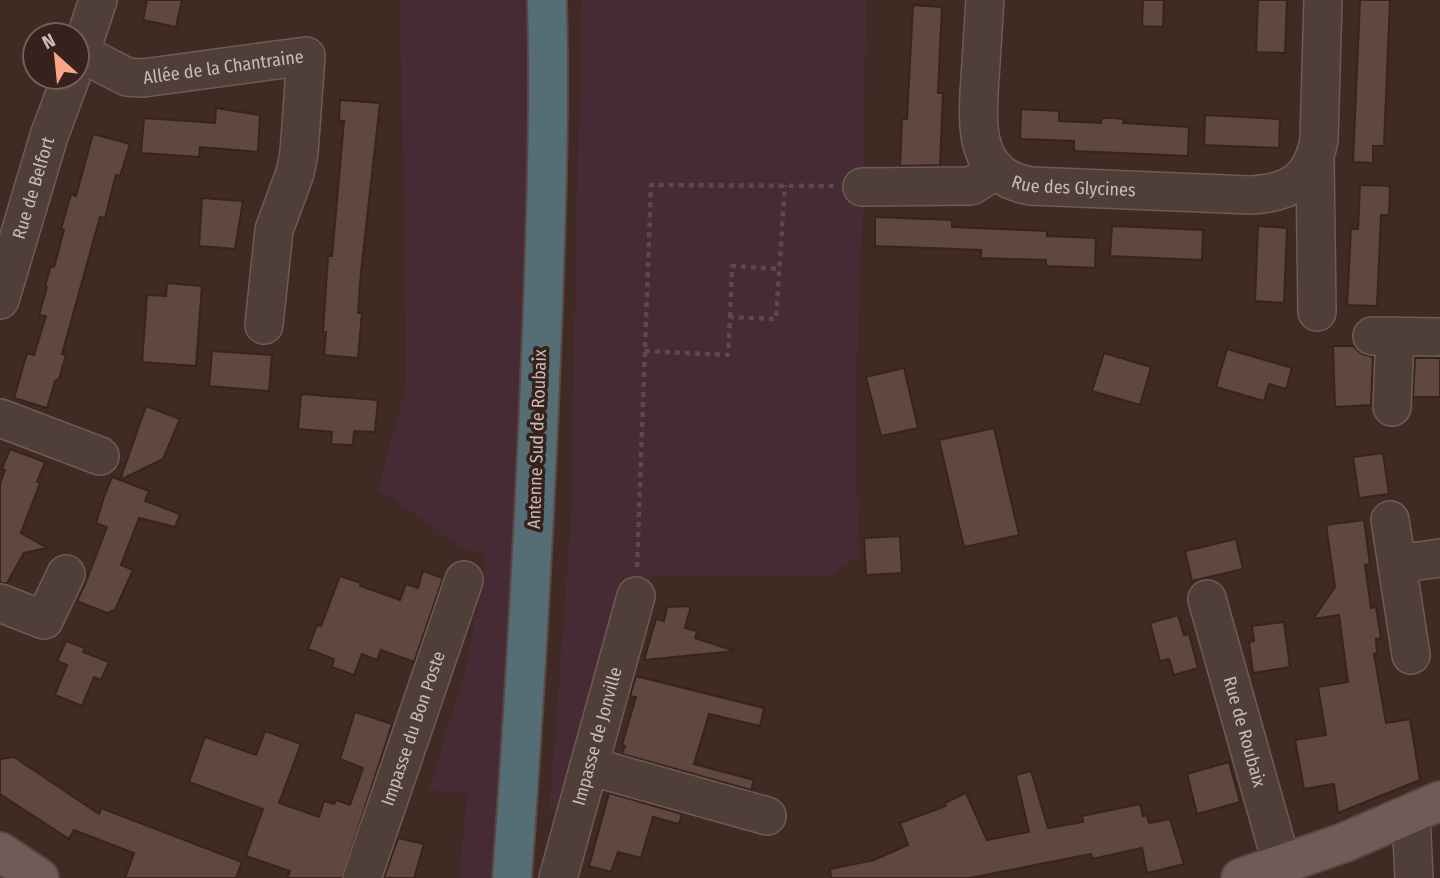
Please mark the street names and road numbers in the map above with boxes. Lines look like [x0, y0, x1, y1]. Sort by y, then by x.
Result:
street label: Allée de la Chantraine [142, 45, 305, 89]
street label: Rue de Belfort [8, 134, 59, 242]
street label: Rue des Glycines [1009, 170, 1136, 201]
street label: Antenne Sud de Roubaix [523, 349, 551, 529]
street label: Impasse du Bon Poste [377, 648, 450, 809]
street label: Impasse de Jonville [568, 665, 627, 808]
street label: Rue de Roubaix [1218, 674, 1271, 790]

